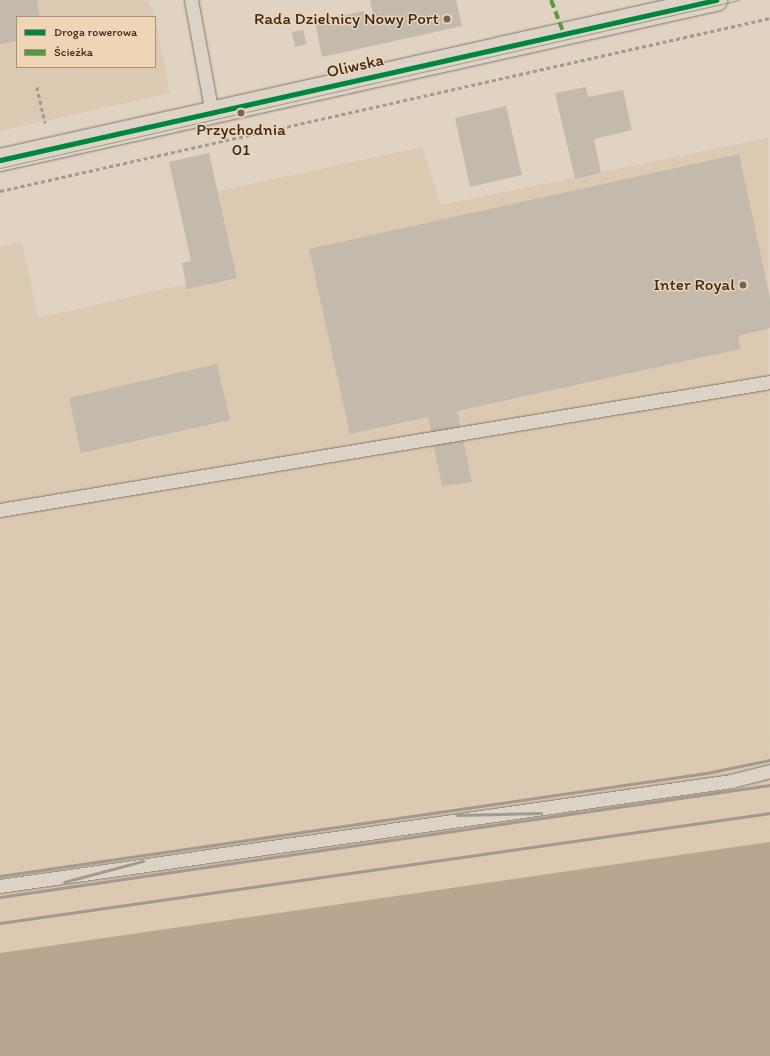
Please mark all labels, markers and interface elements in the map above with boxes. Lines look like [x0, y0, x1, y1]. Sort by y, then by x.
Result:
place label: Rada Dzielnicy Nowy Port [254, 9, 439, 29]
marker: Rada Dzielnicy Nowy Port [442, 14, 452, 24]
legend [16, 16, 156, 68]
text: Droga rowerowa [54, 25, 137, 39]
text: Ścieżka [54, 45, 93, 59]
street label: Oliwska [325, 50, 385, 82]
marker: Przychodnia 01 [236, 108, 246, 118]
place label: Przychodnia 01 [196, 120, 286, 160]
place label: Inter Royal [654, 275, 735, 295]
marker: Inter Royal [738, 280, 748, 290]

